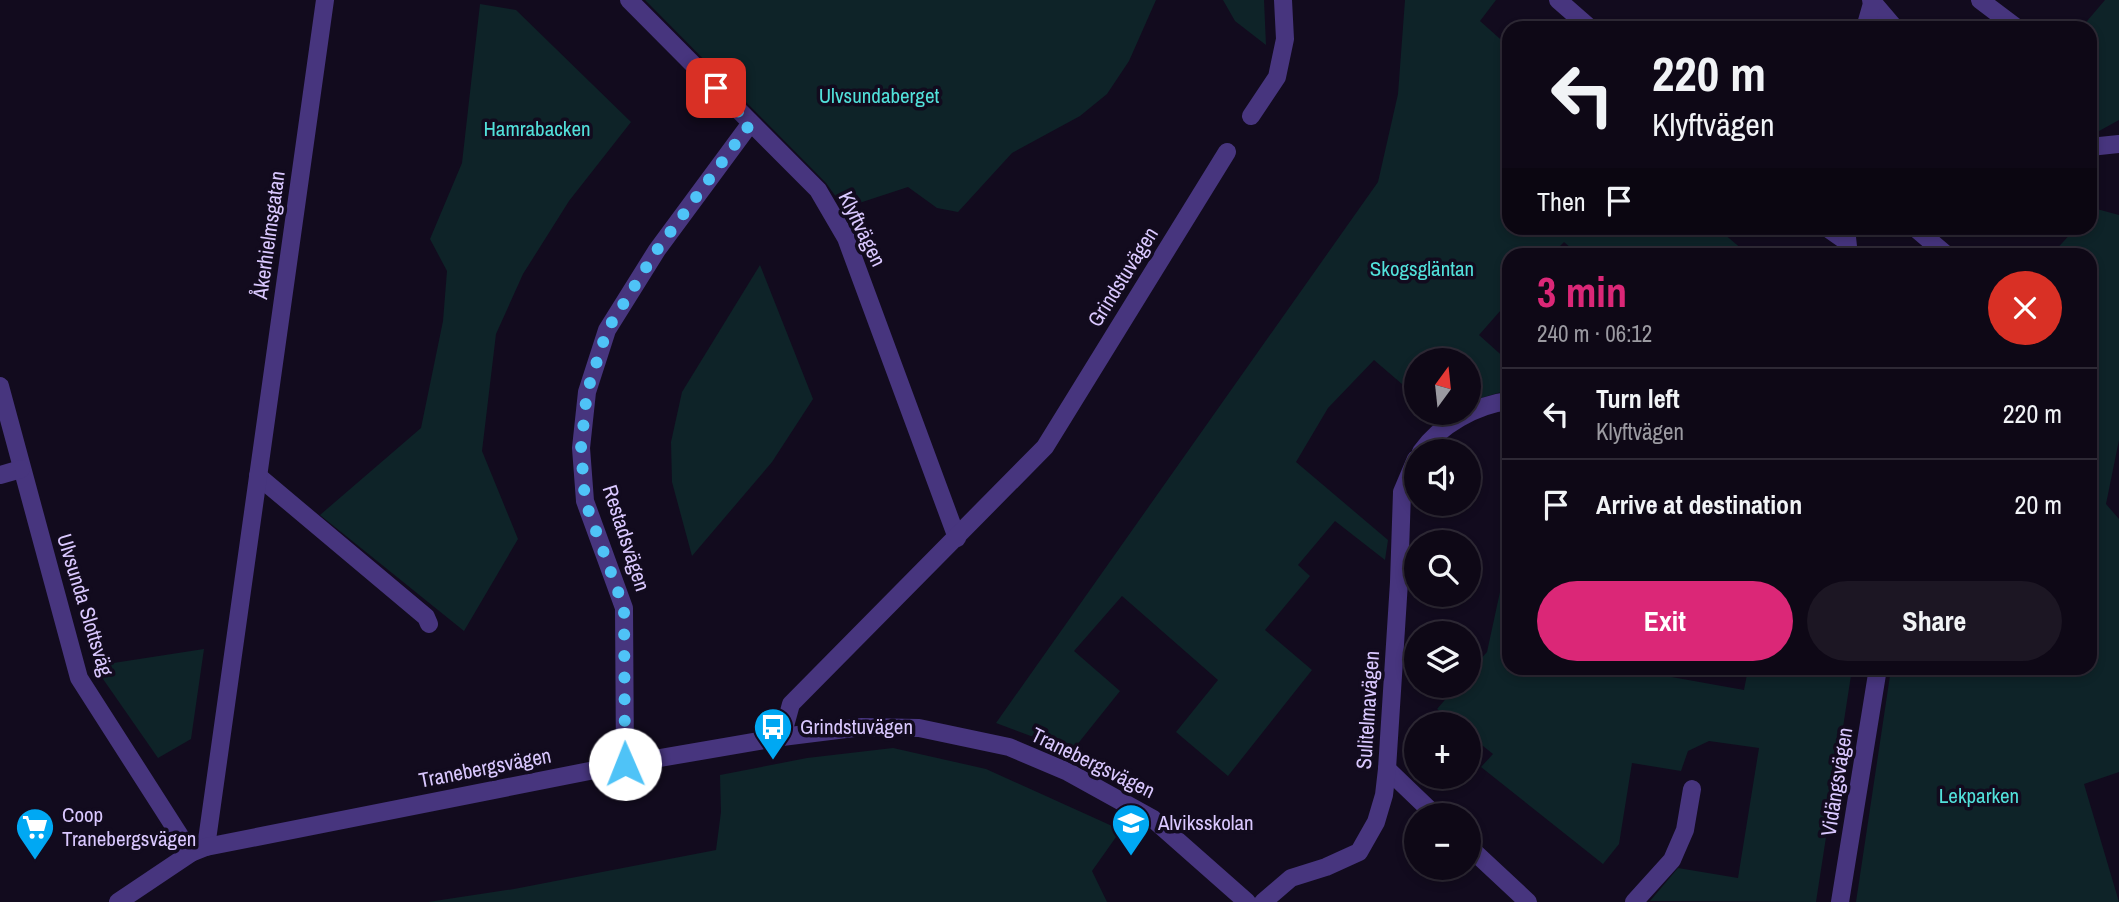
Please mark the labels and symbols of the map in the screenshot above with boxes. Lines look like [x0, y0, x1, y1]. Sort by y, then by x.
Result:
pin [686, 58, 746, 118]
park label: Ulvsundaberget [819, 81, 940, 110]
park label: Hamrabacken [483, 114, 591, 143]
street label: Åkerhielmsgatan [245, 169, 292, 302]
street label: Klyftvägen [832, 186, 893, 271]
street label: Grindstuvägen [1080, 221, 1165, 332]
park label: Skogsgläntan [1370, 254, 1474, 283]
north arrow [1404, 348, 1480, 425]
street label: Restadsvägen [596, 481, 657, 595]
street label: Ulvsunda Slottsväg [50, 530, 121, 680]
street label: Sulitelmavägen [1349, 650, 1386, 770]
bus stop icon: Grindstuvägen [752, 706, 794, 761]
place label: Grindstuvägen [800, 712, 913, 741]
street label: Tranebergsvägen [1026, 720, 1160, 805]
street label: Vidängsvägen [1814, 725, 1859, 838]
position arrow [588, 727, 662, 801]
street label: Tranebergsvägen [416, 740, 554, 795]
park label: Lekparken [1939, 781, 2019, 810]
place label: Coop Tranebergsvägen [62, 800, 196, 853]
school or university icon: Alviksskolan [1110, 802, 1152, 857]
supermarket icon: Coop Tranebergsvägen [14, 806, 56, 861]
place label: Alviksskolan [1157, 808, 1254, 837]

